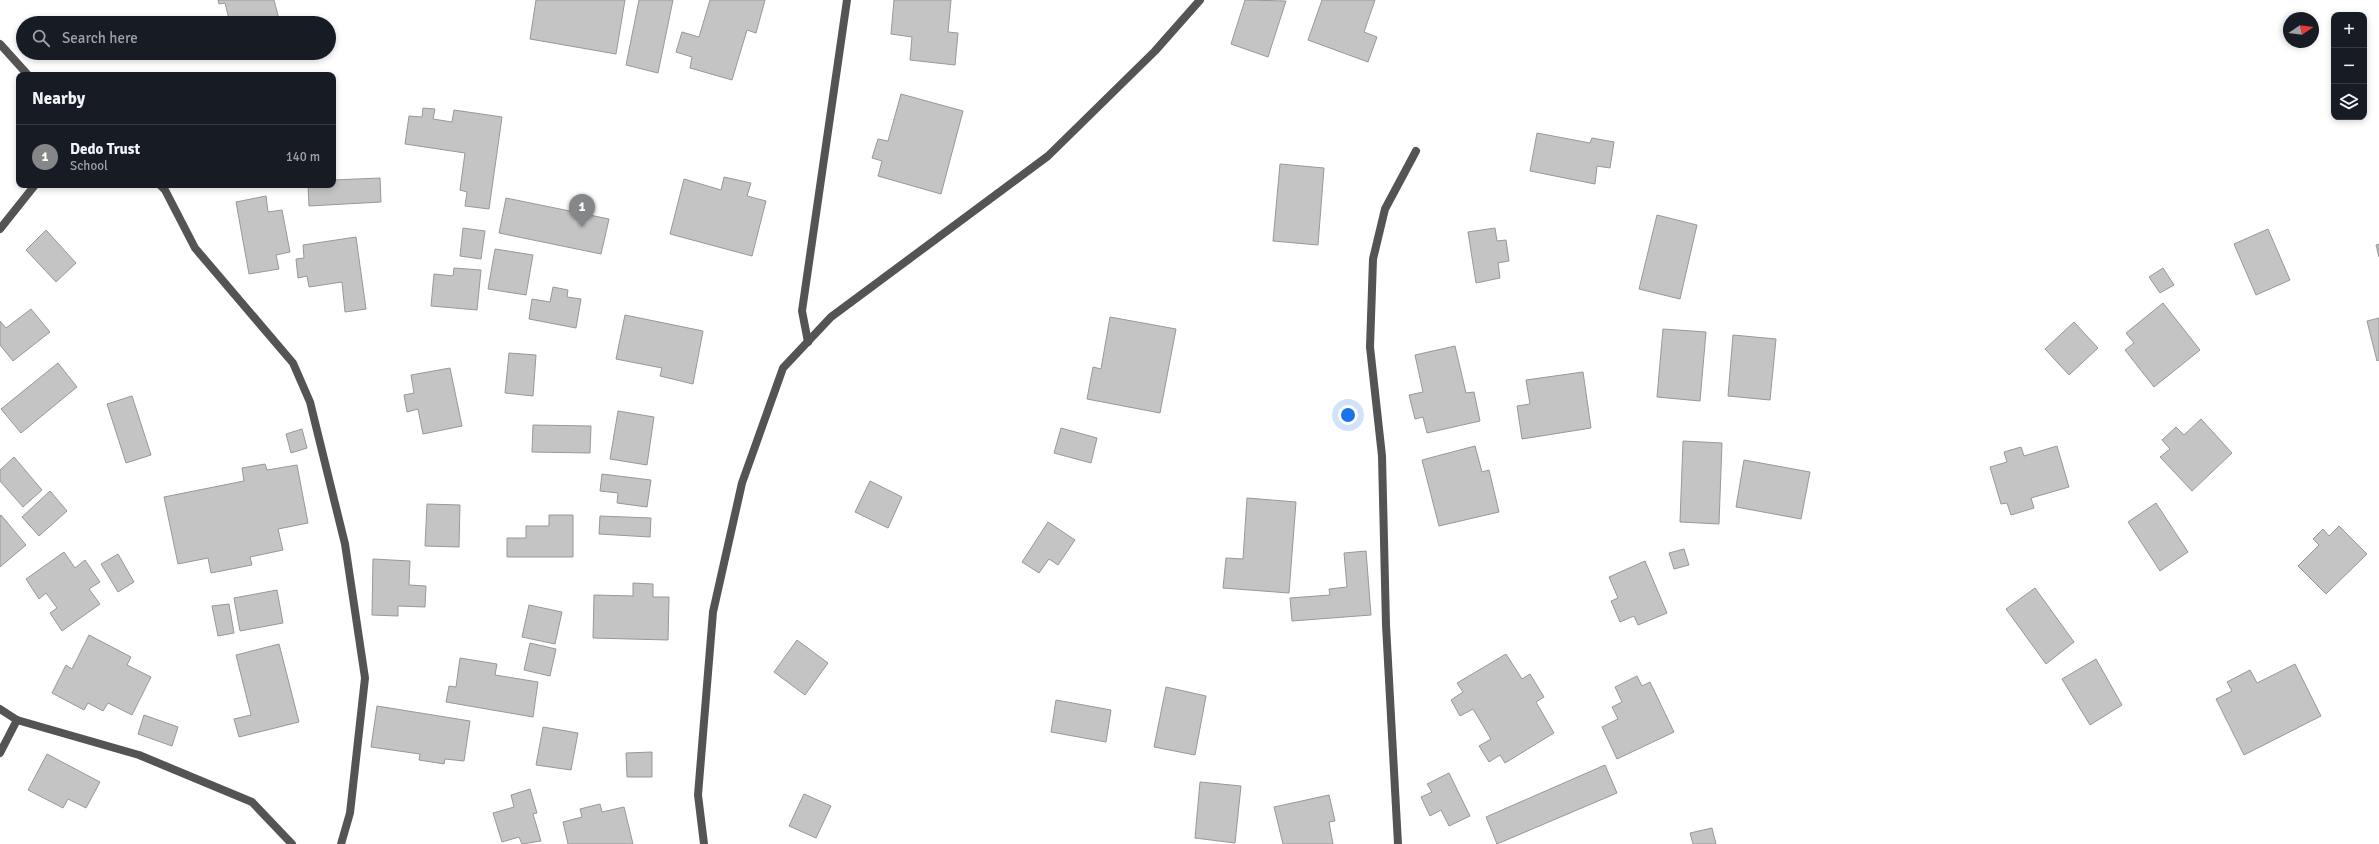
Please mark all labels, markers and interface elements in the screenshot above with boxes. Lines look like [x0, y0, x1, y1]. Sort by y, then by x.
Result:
north arrow [2283, 12, 2319, 48]
map controls [2331, 12, 2367, 120]
button: + [2331, 12, 2367, 48]
search box [16, 16, 336, 60]
icon: search [30, 27, 52, 49]
text: Search here [62, 29, 138, 47]
button: − [2331, 48, 2367, 84]
button: layers [2331, 84, 2367, 120]
text: Nearby [32, 88, 85, 109]
text: Dedo Trust [70, 140, 140, 158]
text: 1 [41, 149, 49, 165]
text: 140 m [286, 149, 320, 165]
text: School [70, 158, 108, 174]
pin: 1 [569, 194, 595, 227]
your location [1338, 405, 1358, 425]

